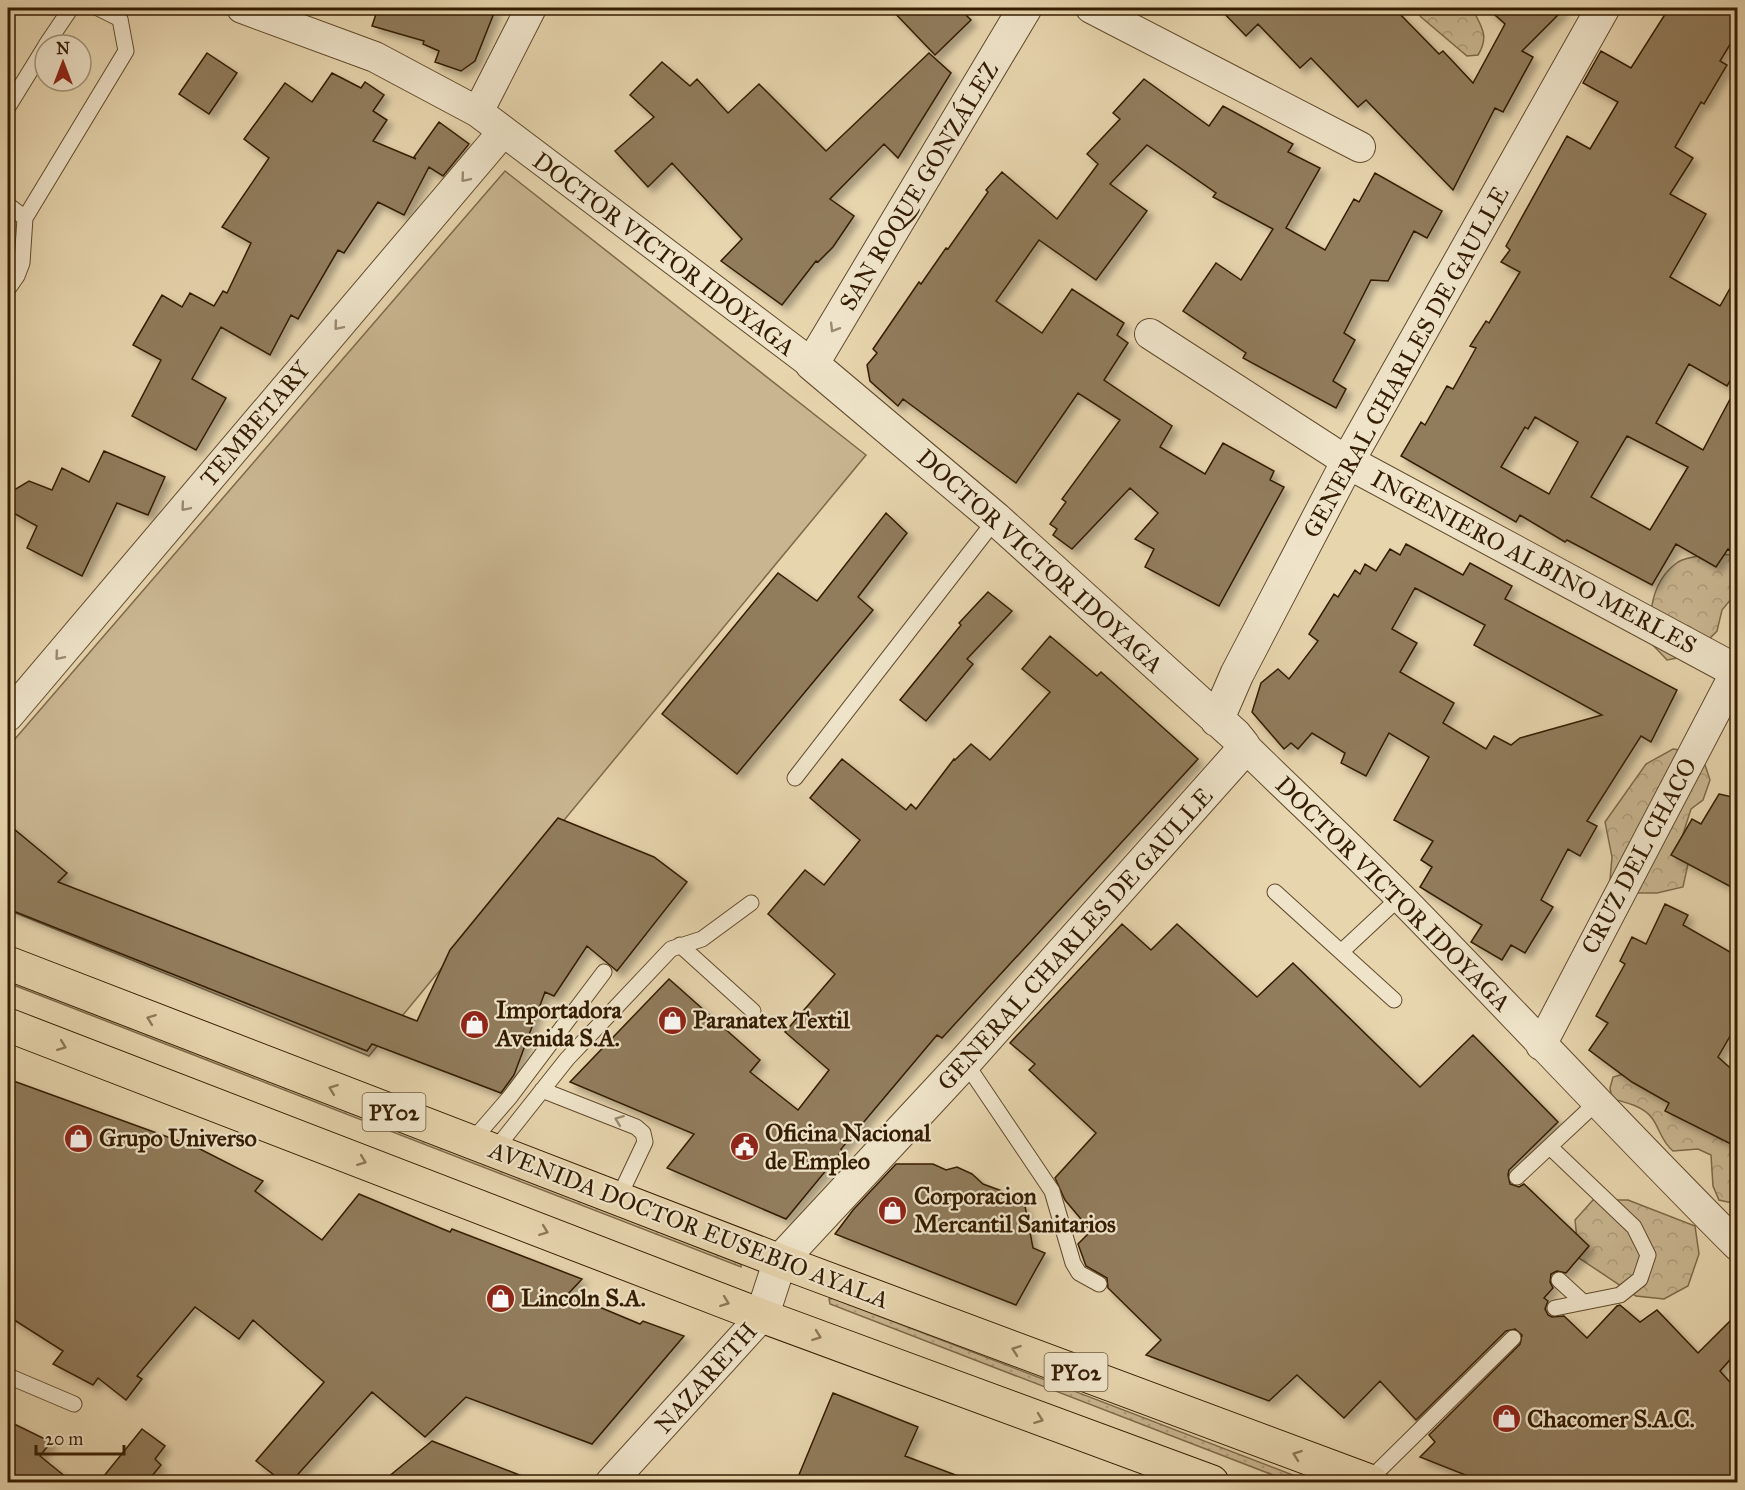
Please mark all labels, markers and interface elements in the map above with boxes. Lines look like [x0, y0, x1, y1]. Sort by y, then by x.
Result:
north arrow [33, 33, 93, 93]
text: N [56, 39, 70, 58]
street label: SAN ROQUE GONZÁLEZ [833, 56, 1005, 316]
street label: DOCTOR VICTOR IDOYAGA [527, 146, 801, 362]
one-way arrow [461, 171, 472, 182]
street label: GENERAL CHARLES DE GAULLE [1297, 181, 1515, 543]
one-way arrow [334, 319, 345, 330]
one-way arrow [829, 322, 841, 332]
street label: TEMBETARY [194, 354, 317, 493]
street label: DOCTOR VICTOR IDOYAGA [911, 443, 1169, 679]
street label: INGENIERO ALBINO MERLES [1366, 463, 1702, 661]
one-way arrow [181, 500, 192, 511]
one-way arrow [55, 649, 66, 660]
street label: CRUZ DEL CHACO [1575, 753, 1703, 959]
street label: DOCTOR VICTOR IDOYAGA [1269, 770, 1517, 1018]
street label: GENERAL CHARLES DE GAULLE [931, 781, 1219, 1097]
place label: Importadora Avenida S.A. [494, 995, 623, 1053]
shop icon: Paranatex Textil [656, 1004, 688, 1036]
place label: Paranatex Textil [693, 1005, 850, 1035]
shop icon: Importadora Avenida S.A. [459, 1008, 491, 1040]
one-way arrow [146, 1014, 157, 1026]
one-way arrow [56, 1038, 67, 1051]
one-way arrow [328, 1084, 339, 1096]
road number: PY02 [362, 1093, 426, 1131]
one-way arrow [614, 1115, 625, 1128]
place label: Oficina Nacional de Empleo [765, 1118, 931, 1176]
shop icon: Grupo Universo [62, 1122, 94, 1154]
place label: Grupo Universo [99, 1123, 257, 1153]
public building icon: Oficina Nacional de Empleo [728, 1131, 760, 1163]
street label: AVENIDA DOCTOR EUSEBIO AYALA [484, 1134, 893, 1315]
one-way arrow [356, 1154, 367, 1166]
place label: Corporacion Mercantil Sanitarios [914, 1181, 1116, 1239]
shop icon: Corporacion Mercantil Sanitarios [877, 1194, 909, 1226]
one-way arrow [538, 1224, 548, 1237]
shop icon: Lincoln S.A. [484, 1282, 516, 1314]
place label: Lincoln S.A. [521, 1283, 646, 1313]
one-way arrow [719, 1295, 730, 1307]
street label: NAZARETH [648, 1316, 764, 1440]
one-way arrow [811, 1329, 822, 1342]
one-way arrow [1012, 1344, 1022, 1357]
road number: PY02 [1044, 1353, 1108, 1391]
shop icon: Chacomer S.A.C. [1490, 1403, 1522, 1435]
place label: Chacomer S.A.C. [1527, 1404, 1695, 1434]
one-way arrow [1033, 1411, 1044, 1424]
scale bar [36, 1418, 124, 1456]
text: 20 m [45, 1428, 83, 1450]
one-way arrow [1293, 1449, 1303, 1462]

